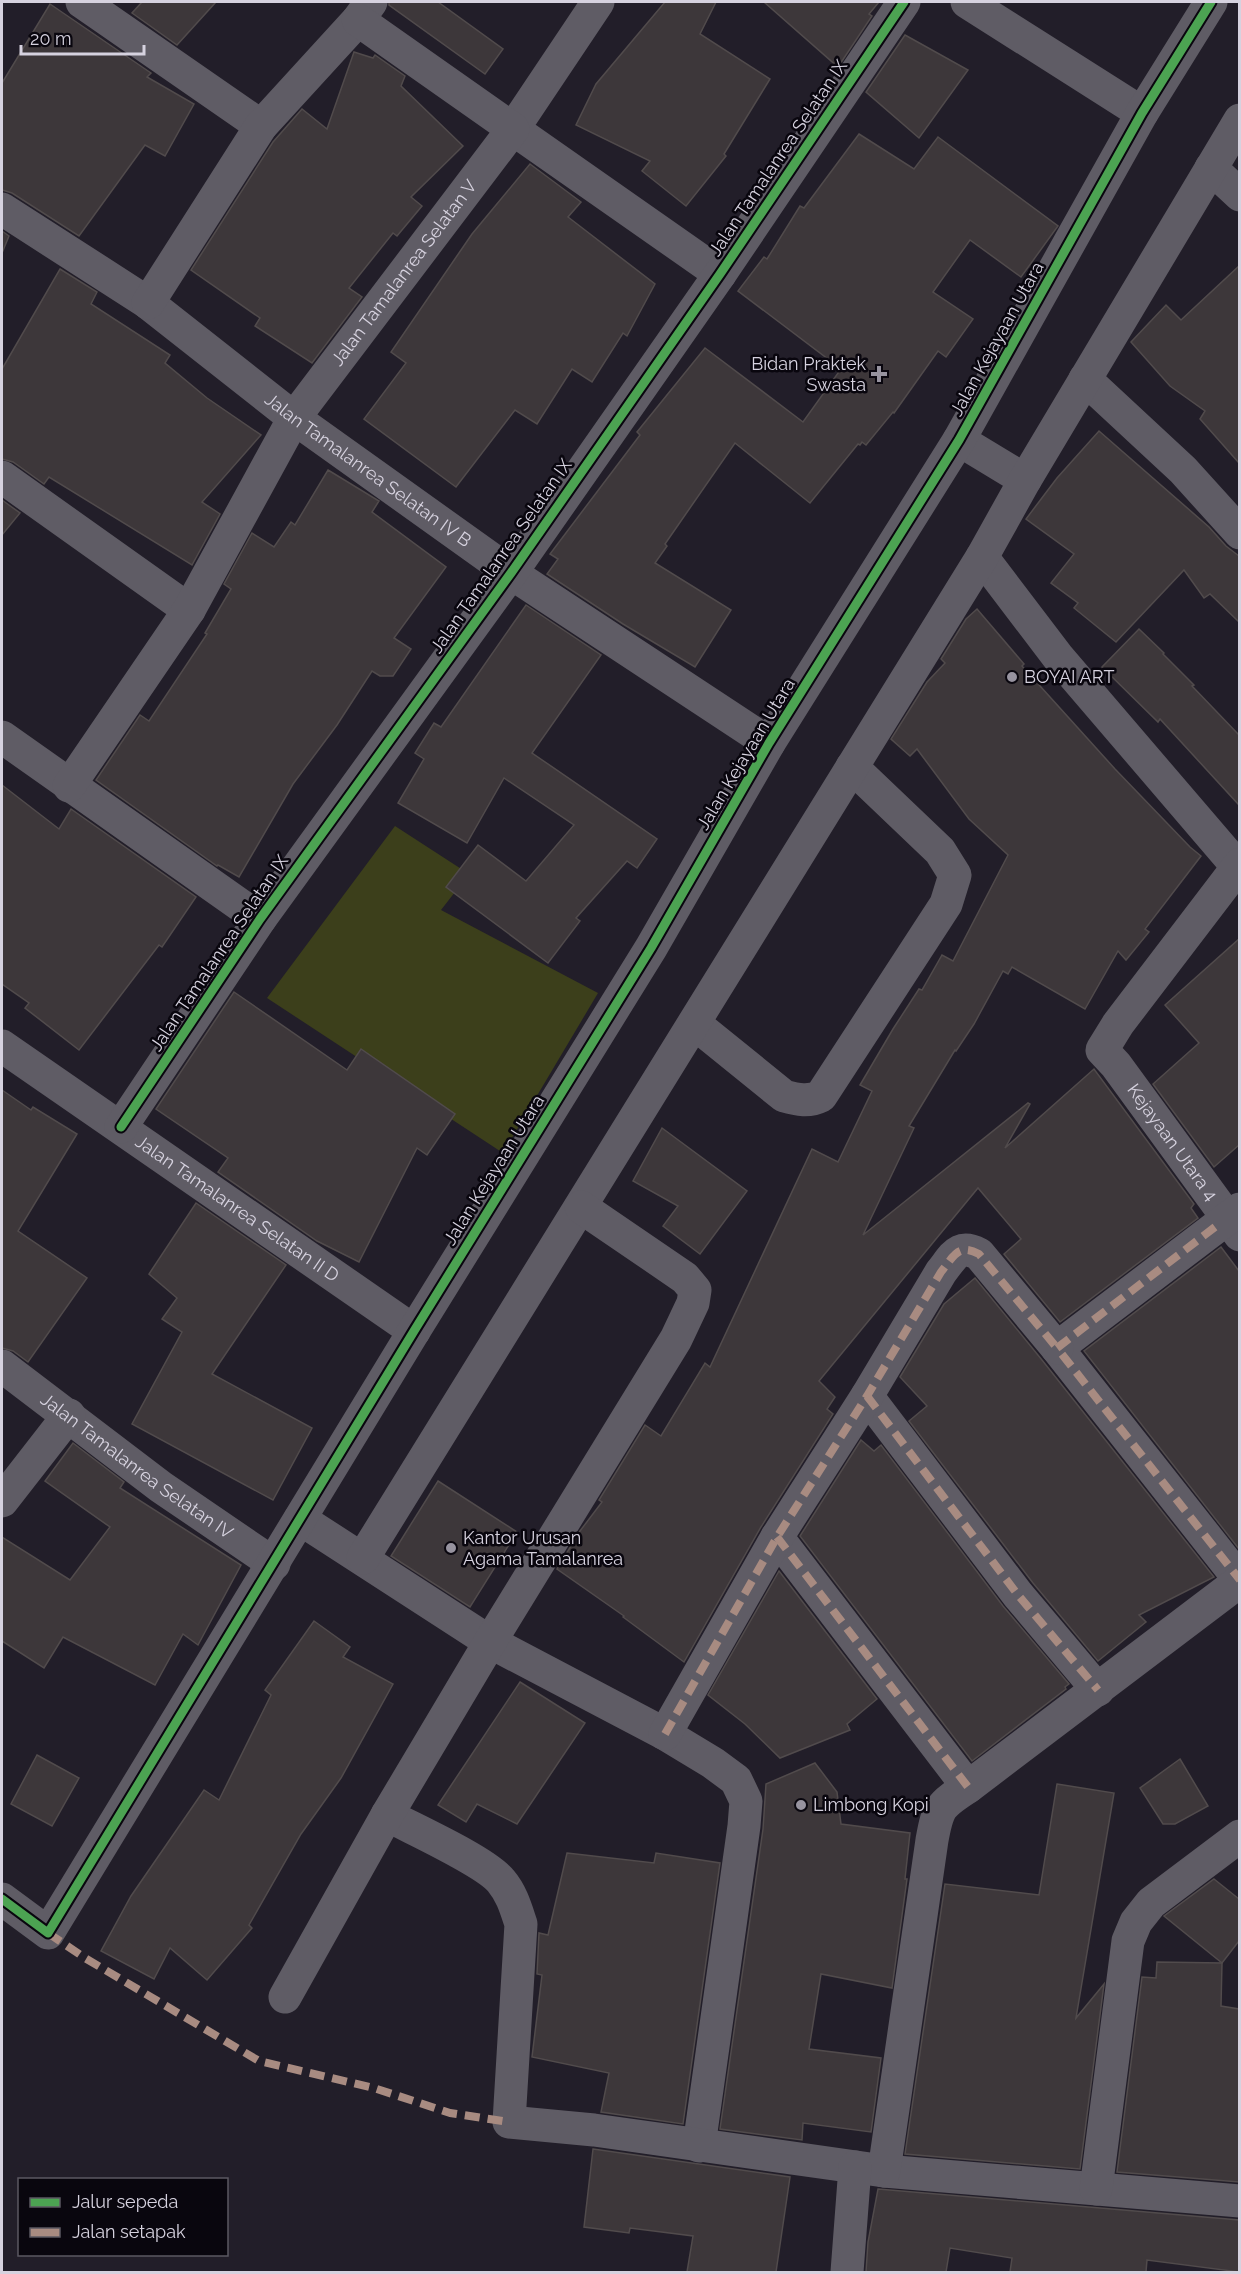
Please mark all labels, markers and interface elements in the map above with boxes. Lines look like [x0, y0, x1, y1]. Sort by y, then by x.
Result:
scale bar [21, 18, 144, 56]
text: 20 m [30, 28, 72, 49]
street label: Jalan Tamalanrea Selatan IX [704, 55, 851, 260]
street label: Jalan Tamalanrea Selatan V [326, 175, 481, 370]
street label: Jalan Kejayaan Utara [945, 258, 1048, 419]
place label: Bidan Praktek Swasta [751, 353, 866, 395]
marker: Bidan Praktek Swasta [870, 365, 888, 383]
street label: Jalan Tamalanrea Selatan IV B [261, 388, 475, 551]
street label: Jalan Tamalanrea Selatan IX [425, 454, 576, 657]
place label: BOYAI ART [1024, 666, 1114, 687]
marker: BOYAI ART [1005, 670, 1019, 684]
street label: Jalan Kejayaan Utara [692, 674, 799, 833]
street label: Jalan Tamalanrea Selatan IX [145, 850, 292, 1055]
street label: Kejayaan Utara 4 [1123, 1080, 1222, 1205]
street label: Jalan Kejayaan Utara [439, 1091, 548, 1249]
street label: Jalan Tamalanrea Selatan II D [132, 1131, 343, 1286]
street label: Jalan Tamalanrea Selatan IV [37, 1388, 237, 1543]
place label: Kantor Urusan Agama Tamalanrea [463, 1527, 623, 1569]
marker: Kantor Urusan Agama Tamalanrea [444, 1541, 458, 1555]
place label: Limbong Kopi [813, 1794, 929, 1815]
marker: Limbong Kopi [794, 1798, 808, 1812]
legend [18, 2178, 228, 2256]
text: Jalur sepeda [72, 2191, 178, 2212]
text: Jalan setapak [72, 2221, 186, 2242]

